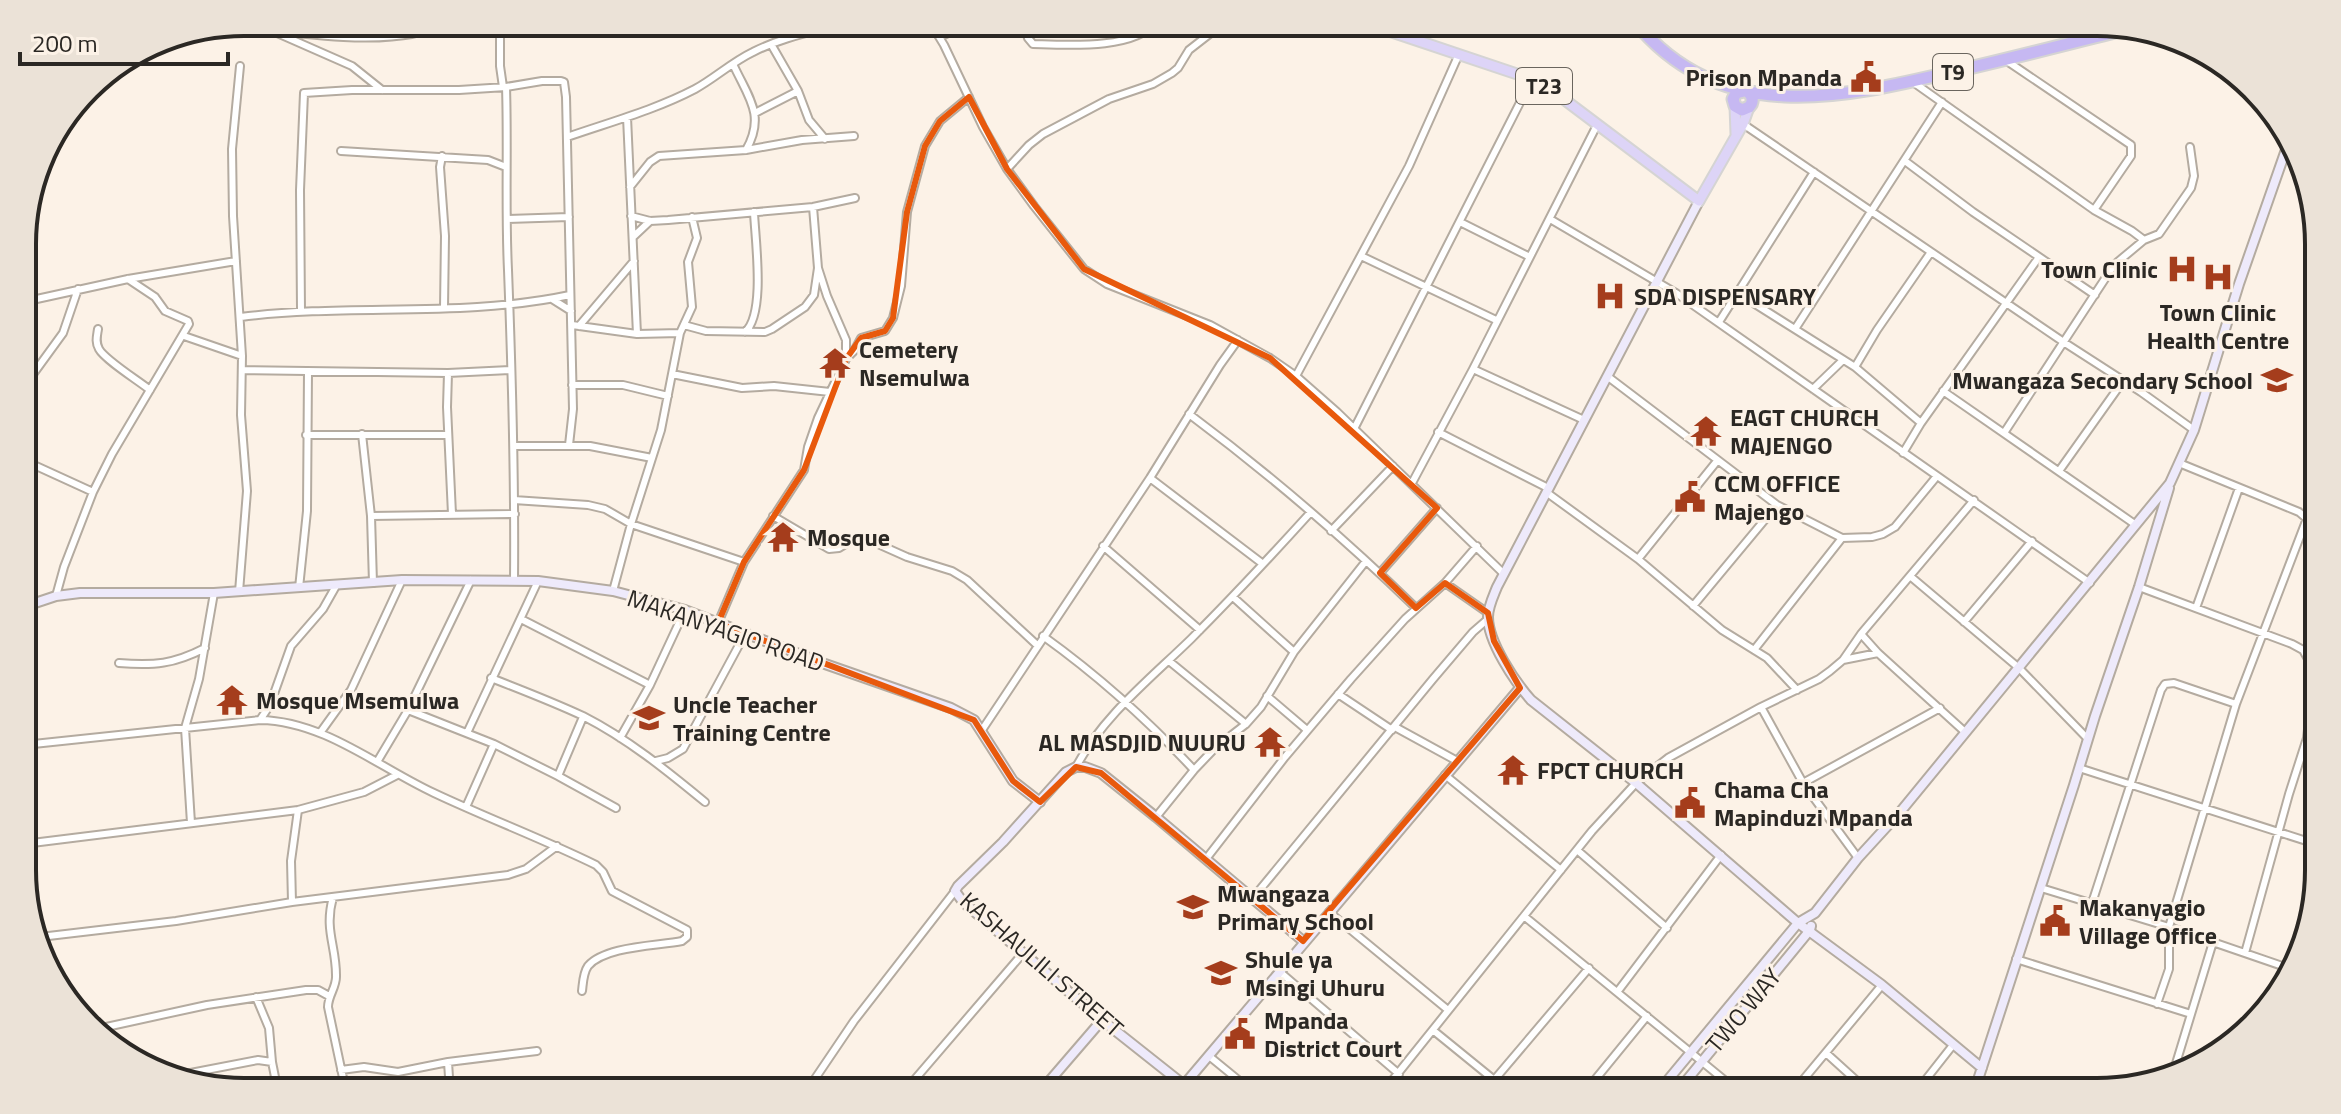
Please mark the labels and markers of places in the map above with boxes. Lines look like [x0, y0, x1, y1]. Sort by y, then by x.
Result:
place label: Prison Mpanda [1685, 59, 1842, 95]
public building icon: Prison Mpanda [1849, 60, 1883, 94]
place label: Town Clinic [2041, 251, 2158, 287]
hospital icon: Town Clinic [2165, 252, 2199, 286]
hospital icon: Town Clinic Health Centre [2201, 260, 2235, 294]
place label: SDA DISPENSARY [1634, 278, 1817, 314]
hospital icon: SDA DISPENSARY [1593, 279, 1627, 313]
place label: Town Clinic Health Centre [2147, 294, 2289, 358]
place label: Cemetery Nsemulwa [859, 331, 970, 395]
temple icon: Cemetery Nsemulwa [818, 346, 852, 380]
place label: Mwangaza Secondary School [1952, 362, 2253, 398]
school or university icon: Mwangaza Secondary School [2260, 363, 2294, 397]
place label: EAGT CHURCH MAJENGO [1730, 399, 1879, 463]
temple icon: EAGT CHURCH MAJENGO [1689, 414, 1723, 448]
place label: CCM OFFICE Majengo [1714, 465, 1840, 529]
public building icon: CCM OFFICE Majengo [1673, 480, 1707, 514]
place label: Mosque [807, 519, 890, 555]
temple icon: Mosque [766, 520, 800, 554]
place label: Mosque Msemulwa [256, 682, 459, 718]
temple icon: Mosque Msemulwa [215, 683, 249, 717]
place label: Uncle Teacher Training Centre [673, 686, 831, 750]
school or university icon: Uncle Teacher Training Centre [632, 701, 666, 735]
place label: AL MASDJID NUURU [1039, 724, 1246, 760]
temple icon: AL MASDJID NUURU [1253, 725, 1287, 759]
place label: FPCT CHURCH [1537, 752, 1684, 788]
temple icon: FPCT CHURCH [1496, 753, 1530, 787]
place label: Chama Cha Mapinduzi Mpanda [1714, 771, 1913, 835]
public building icon: Chama Cha Mapinduzi Mpanda [1673, 786, 1707, 820]
place label: Mwangaza Primary School [1217, 875, 1374, 939]
place label: Makanyagio Village Office [2079, 889, 2217, 953]
school or university icon: Mwangaza Primary School [1176, 890, 1210, 924]
public building icon: Makanyagio Village Office [2038, 904, 2072, 938]
place label: Shule ya Msingi Uhuru [1245, 941, 1385, 1005]
school or university icon: Shule ya Msingi Uhuru [1204, 956, 1238, 990]
place label: Mpanda District Court [1264, 1002, 1402, 1066]
public building icon: Mpanda District Court [1223, 1017, 1257, 1051]

